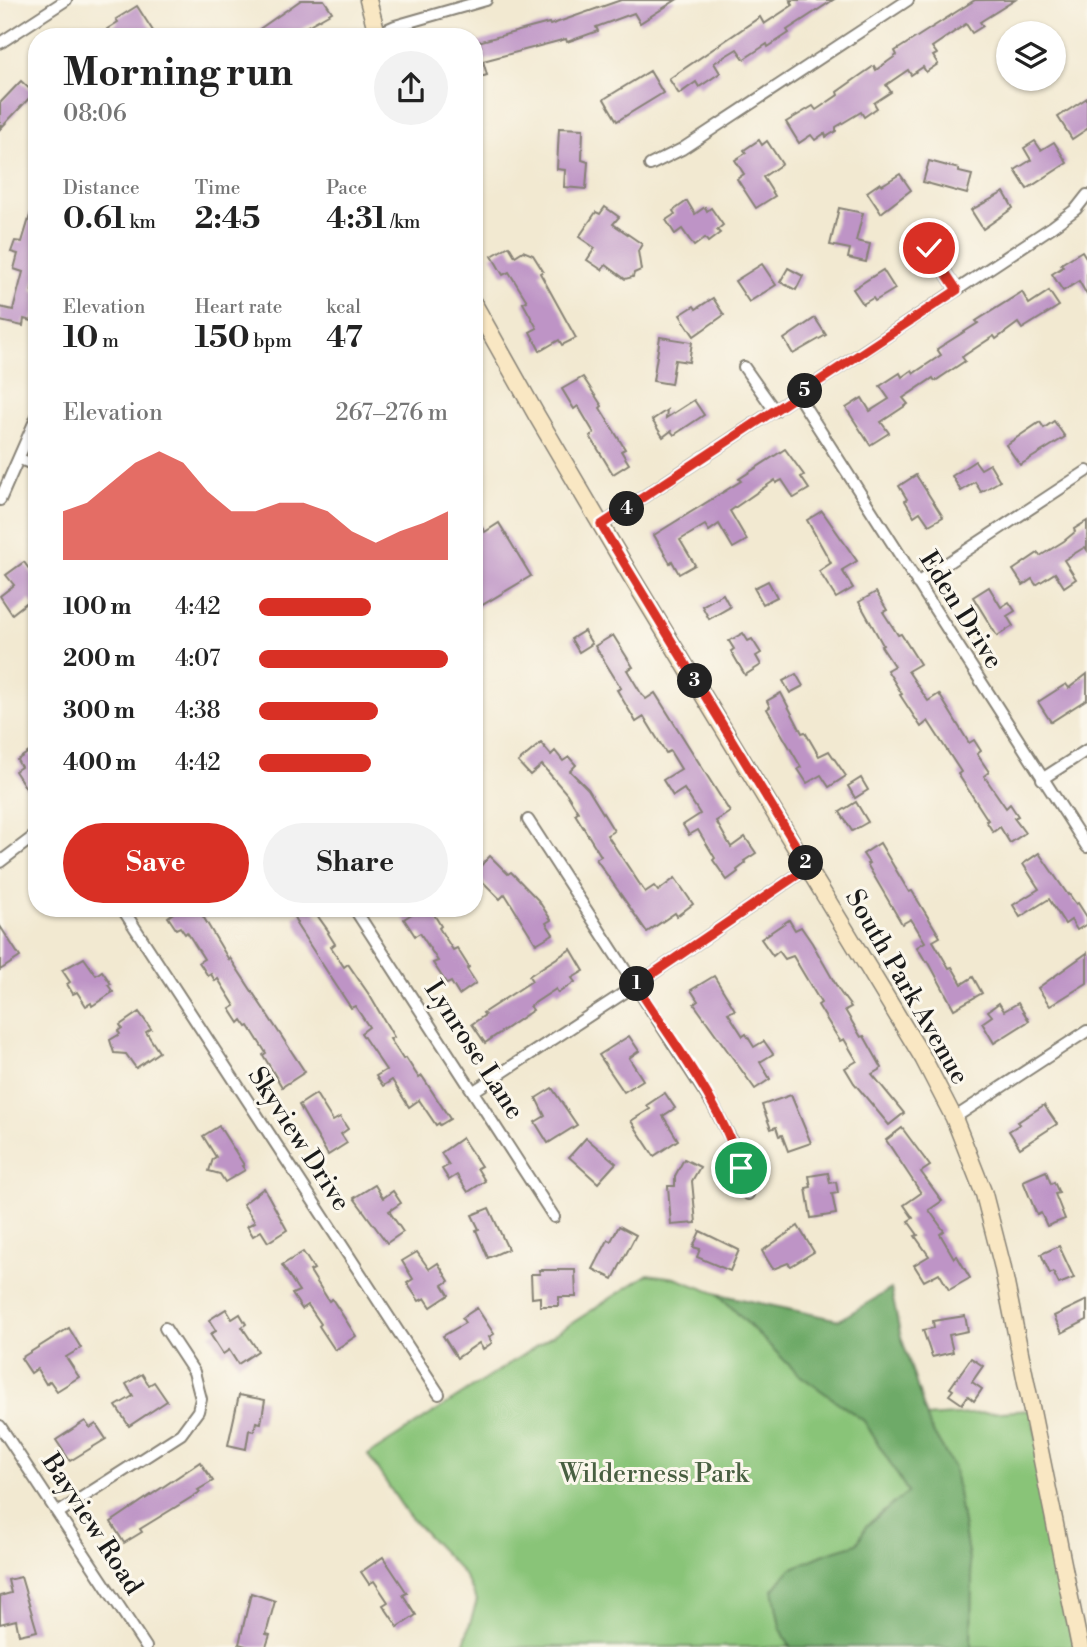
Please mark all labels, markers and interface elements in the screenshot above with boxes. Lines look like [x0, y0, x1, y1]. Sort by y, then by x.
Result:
map controls [996, 21, 1066, 91]
button: layers [996, 21, 1066, 91]
text: Morning run [63, 50, 293, 97]
button: share [374, 51, 448, 125]
text: 08:06 [63, 100, 127, 128]
text: Distance [63, 176, 140, 200]
text: Time [195, 176, 240, 200]
text: Pace [326, 176, 367, 200]
text: 0.61 [63, 200, 126, 238]
text: 2:45 [195, 200, 260, 238]
text: 4:31 [326, 200, 386, 238]
text: km [126, 210, 156, 234]
text: /km [386, 210, 420, 234]
pin [899, 218, 959, 278]
icon: check [910, 229, 948, 267]
text: Elevation [63, 295, 145, 319]
text: Heart rate [195, 295, 282, 319]
text: kcal [326, 295, 361, 319]
text: 10 [63, 319, 98, 357]
text: 150 [195, 319, 249, 357]
text: 47 [326, 319, 363, 357]
text: m [98, 329, 119, 353]
text: bpm [249, 329, 292, 353]
pin: 5 [788, 374, 822, 408]
text: 5 [799, 378, 810, 402]
text: Elevation [63, 399, 163, 427]
text: 267–276 m [335, 399, 448, 427]
pin: 4 [610, 491, 644, 526]
text: 4 [620, 496, 633, 520]
street label: Eden Drive [912, 545, 1010, 675]
text: 100 m [63, 593, 131, 621]
text: 4:42 [175, 593, 221, 621]
text: 200 m [63, 645, 135, 673]
text: 4:07 [175, 645, 220, 673]
pin: 3 [678, 664, 712, 698]
text: 3 [689, 668, 700, 692]
text: 300 m [63, 697, 135, 725]
text: 4:38 [175, 697, 221, 725]
text: 400 m [63, 749, 136, 777]
text: 4:42 [175, 749, 221, 777]
button: Save [63, 823, 249, 903]
button: Share [263, 823, 448, 903]
pin: 2 [788, 846, 824, 880]
text: 2 [800, 850, 811, 874]
street label: South Park Avenue [838, 884, 976, 1090]
pin: 1 [620, 967, 654, 1002]
text: 1 [632, 971, 641, 995]
street label: Lynrose Lane [417, 975, 531, 1125]
street label: Skyview Drive [241, 1061, 357, 1217]
pin [711, 1138, 771, 1198]
icon: arrive [722, 1149, 760, 1187]
street label: Bayview Road [34, 1447, 150, 1601]
park label: Wilderness Park [558, 1458, 750, 1490]

